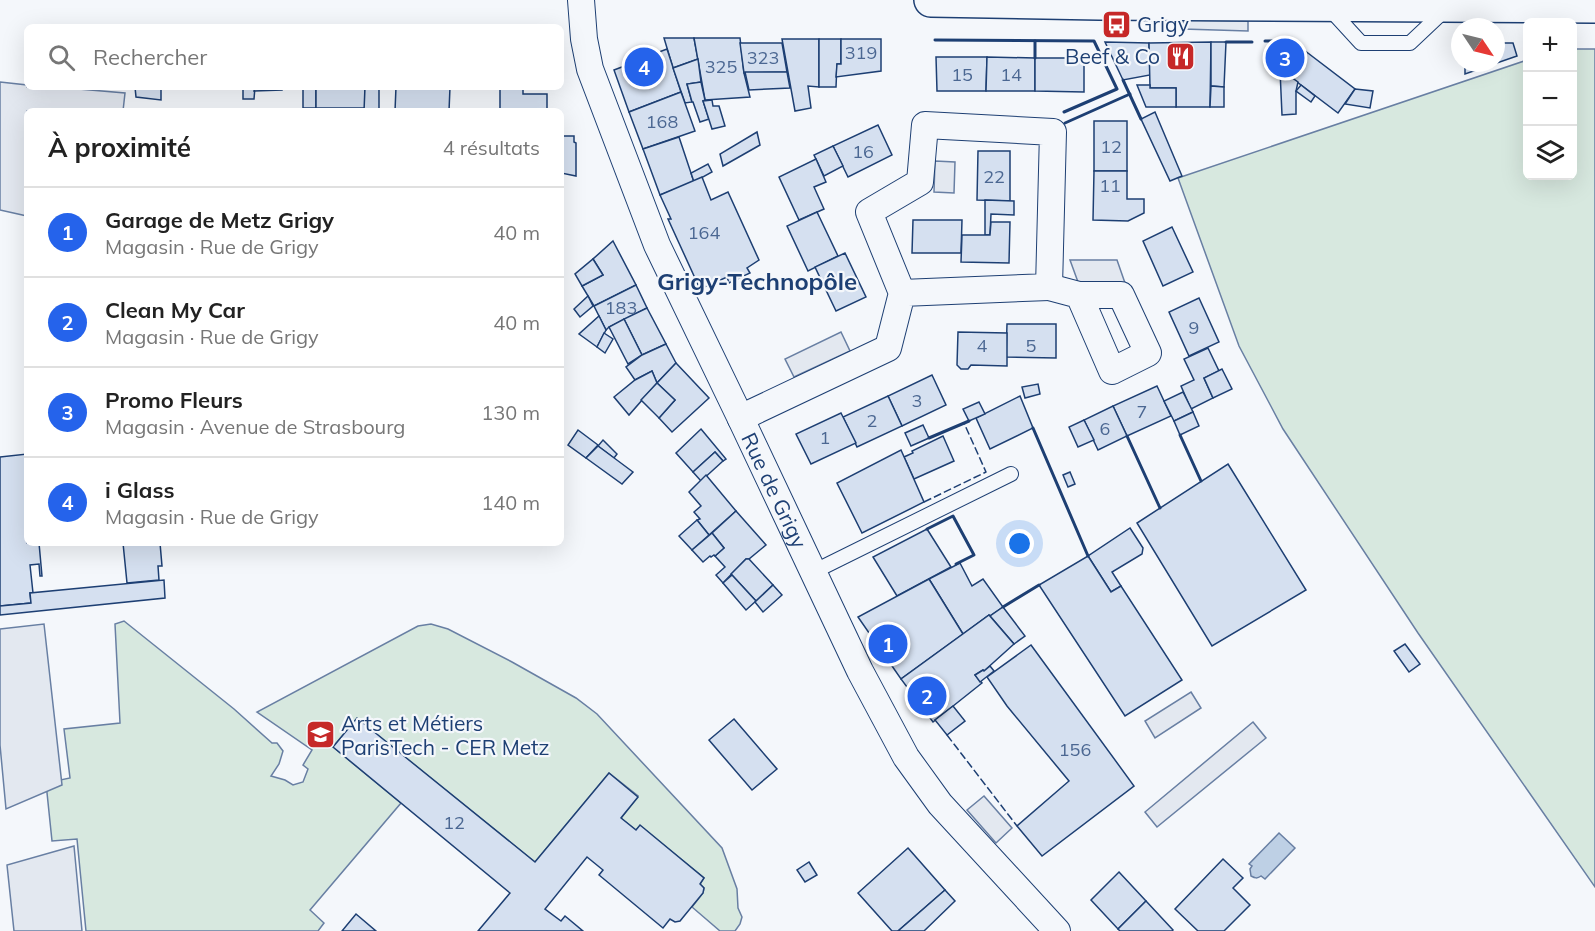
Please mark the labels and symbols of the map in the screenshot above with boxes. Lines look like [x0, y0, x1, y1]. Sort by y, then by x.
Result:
bus stop icon: Grigy [1100, 8, 1132, 40]
place label: Grigy [1137, 11, 1189, 37]
north arrow [1451, 18, 1505, 72]
pin: 3 [1266, 36, 1304, 80]
restaurant icon: Beef & Co [1165, 40, 1197, 72]
house number: 319 [845, 41, 877, 64]
place label: Beef & Co [1065, 43, 1160, 69]
pin: 4 [624, 44, 664, 90]
house number: 323 [747, 46, 779, 69]
house number: 325 [705, 55, 737, 78]
house number: 15 [951, 63, 973, 86]
house number: 14 [1000, 63, 1022, 86]
house number: 168 [646, 110, 678, 133]
house number: 12 [1100, 135, 1122, 158]
house number: 16 [852, 140, 874, 163]
house number: 22 [983, 165, 1005, 188]
house number: 11 [1099, 174, 1121, 197]
house number: 164 [688, 221, 720, 244]
district label: Grigy-Technopôle [657, 266, 857, 296]
house number: 183 [605, 296, 637, 319]
house number: 9 [1189, 316, 1199, 339]
house number: 4 [977, 334, 988, 357]
house number: 5 [1026, 334, 1037, 357]
house number: 3 [912, 389, 922, 412]
house number: 7 [1137, 400, 1147, 423]
house number: 2 [867, 409, 877, 432]
house number: 6 [1100, 417, 1110, 440]
house number: 1 [820, 426, 830, 449]
street label: Rue de Grigy [736, 428, 813, 552]
your location [1005, 529, 1034, 558]
pin: 1 [868, 622, 908, 666]
pin: 2 [908, 674, 946, 718]
place label: Arts et Métiers ParisTech - CER Metz [341, 710, 549, 760]
school or university icon: Arts et Métiers ParisTech - CER Metz [304, 719, 336, 751]
house number: 156 [1059, 738, 1091, 761]
house number: 12 [443, 811, 465, 834]

